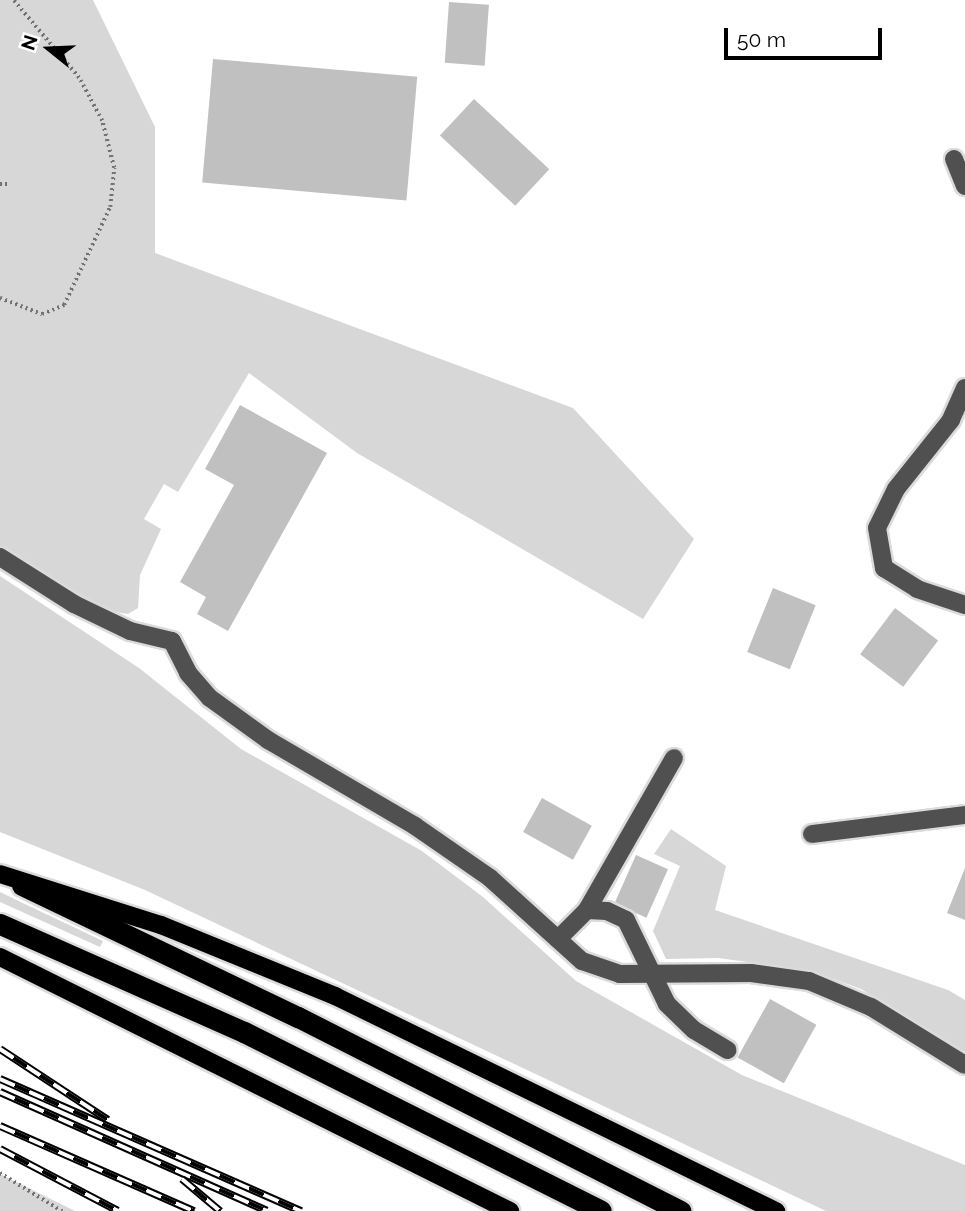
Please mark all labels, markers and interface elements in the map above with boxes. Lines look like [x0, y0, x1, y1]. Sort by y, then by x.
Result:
north arrow [14, 14, 84, 84]
scale bar [727, 14, 884, 58]
text: 50 m [737, 27, 786, 52]
text: N [16, 32, 42, 53]

